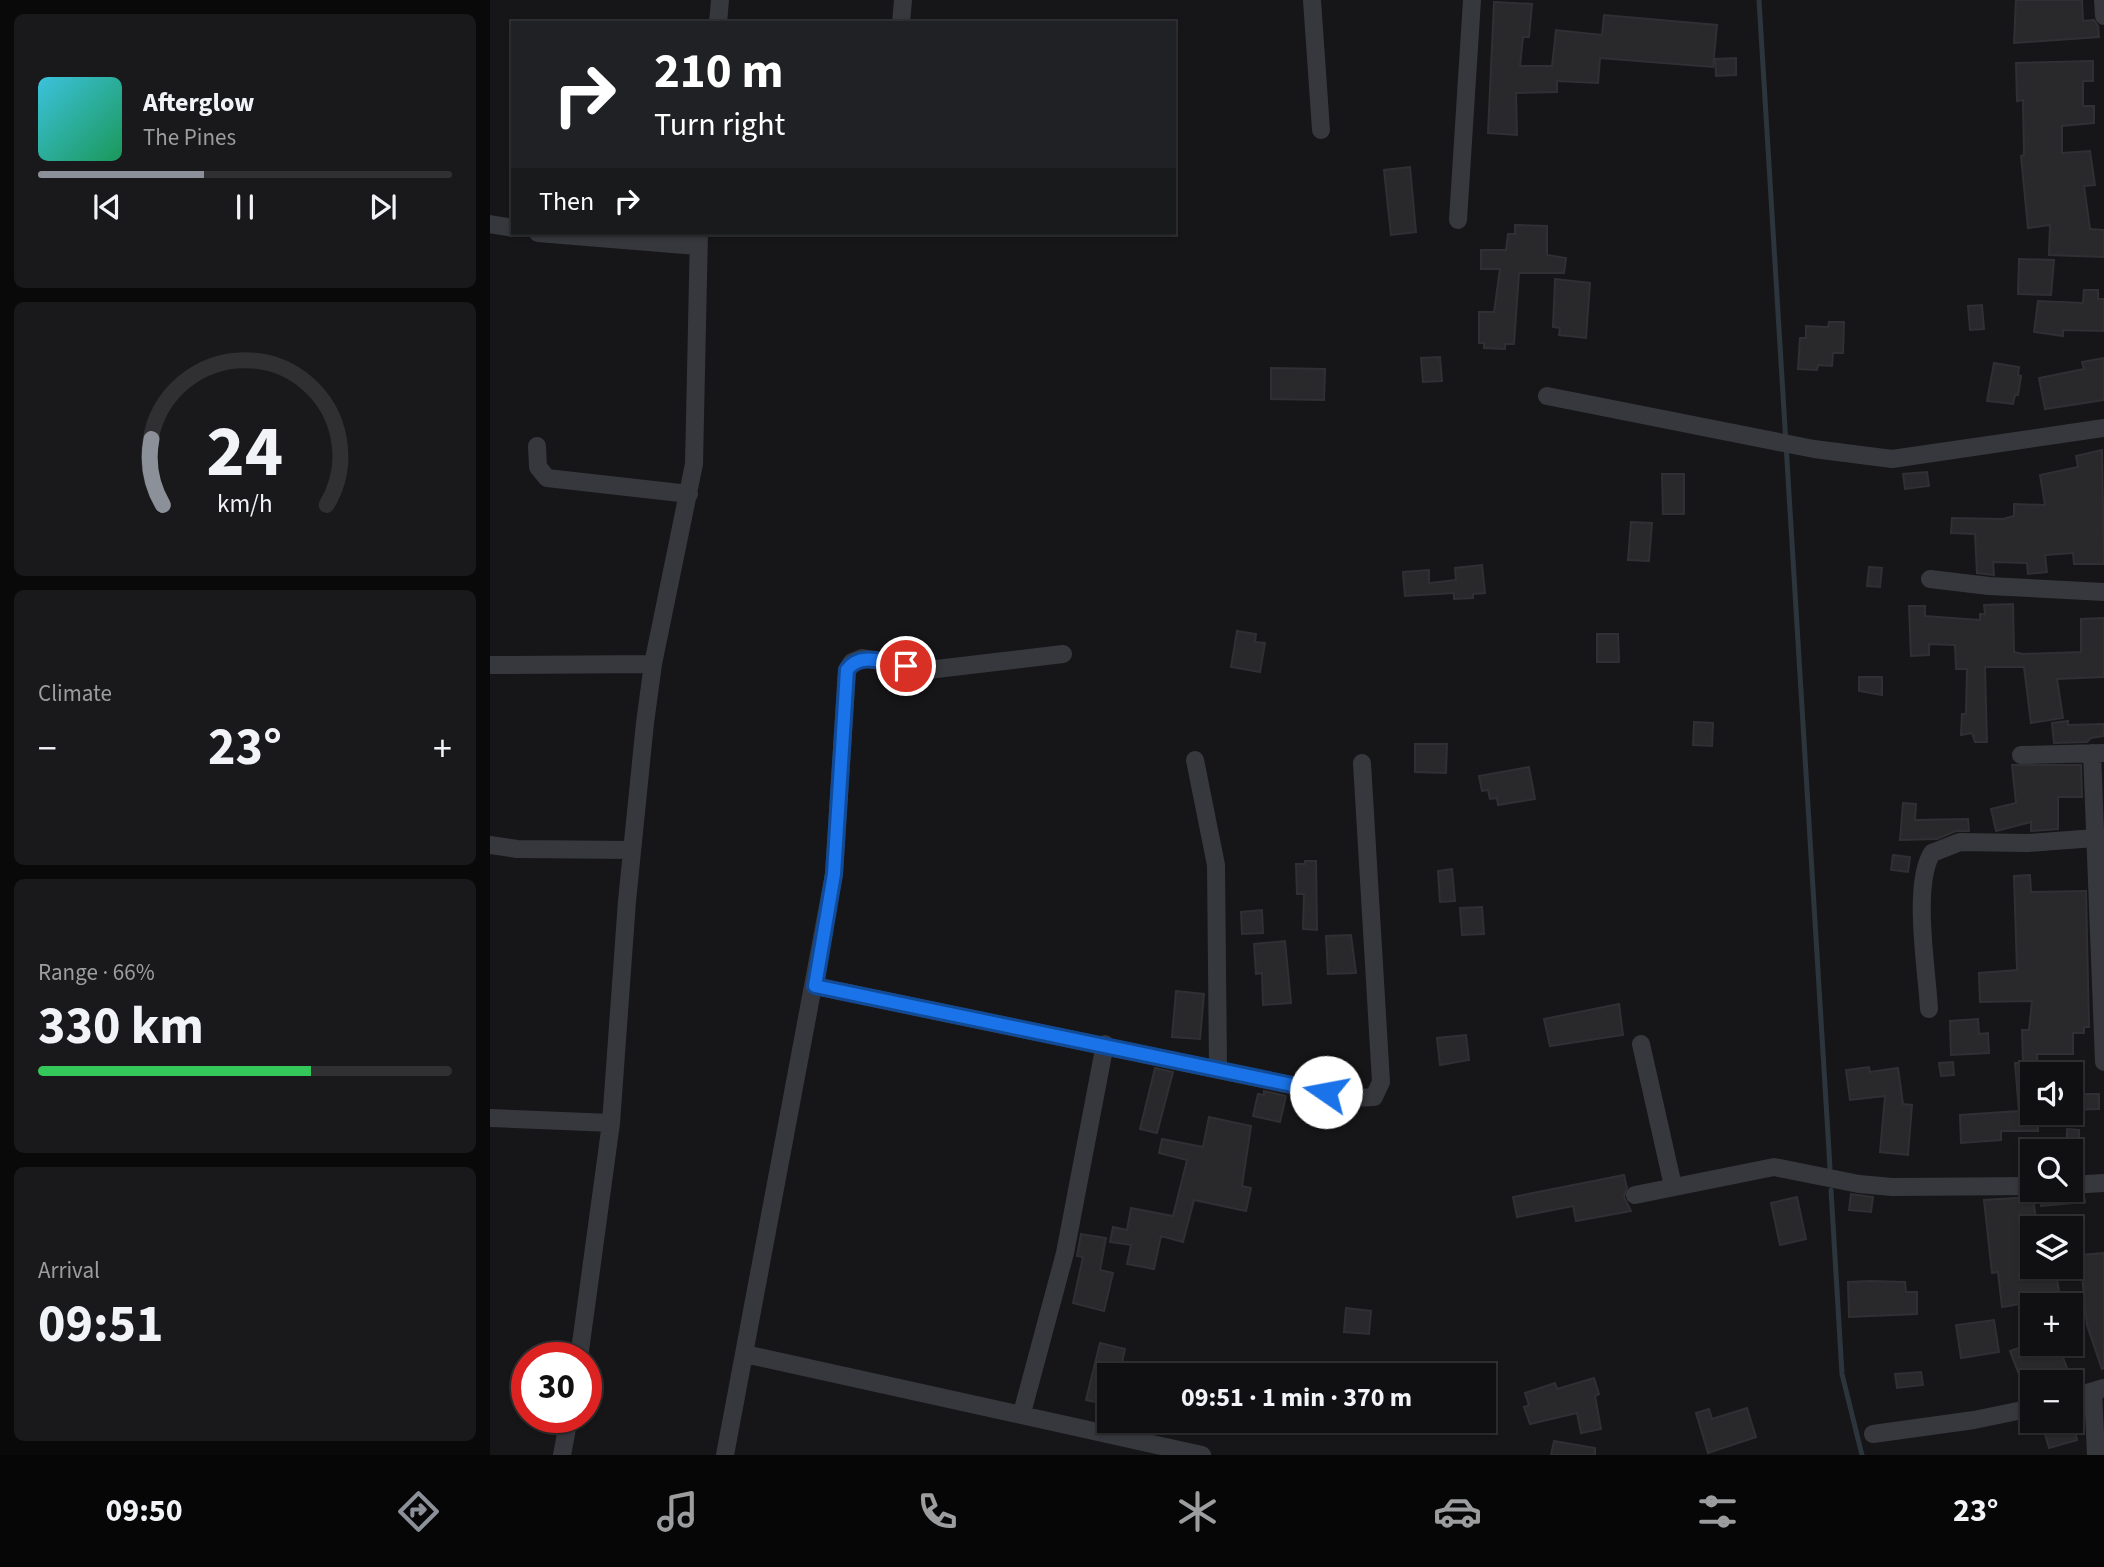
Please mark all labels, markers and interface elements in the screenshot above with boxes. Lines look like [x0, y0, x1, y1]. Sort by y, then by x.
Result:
text: 210 m [654, 37, 783, 107]
icon: right [539, 49, 630, 140]
text: Afterglow [143, 84, 254, 121]
text: Turn right [654, 102, 785, 148]
text: The Pines [143, 121, 236, 154]
icon: right [608, 182, 646, 220]
text: Then [539, 183, 594, 220]
icon: previous [88, 188, 126, 226]
icon: pause [226, 188, 264, 226]
icon: next [364, 188, 402, 226]
text: 24 [207, 401, 283, 505]
text: km/h [217, 486, 273, 522]
pin [876, 636, 936, 696]
icon: arrive [887, 647, 925, 685]
text: Climate [38, 677, 112, 710]
text: 23° [208, 711, 282, 785]
text: − [38, 722, 57, 776]
text: + [433, 722, 452, 776]
text: Range · 66% [38, 956, 155, 989]
text: 330 km [38, 990, 204, 1064]
position arrow [1289, 1055, 1363, 1129]
map controls [2020, 1062, 2083, 1433]
button: sound [2020, 1062, 2083, 1125]
button: search [2020, 1139, 2083, 1202]
button: layers [2020, 1216, 2083, 1279]
text: Arrival [38, 1254, 100, 1287]
text: 09:51 [38, 1288, 163, 1362]
button: + [2020, 1293, 2083, 1356]
speed limit sign: 30 [511, 1342, 602, 1433]
button: − [2020, 1370, 2083, 1433]
text: 09:51 · 1 min · 370 m [1181, 1379, 1412, 1416]
icon: directions [394, 1487, 443, 1536]
icon: music [653, 1487, 702, 1536]
icon: phone [913, 1487, 962, 1536]
icon: climate [1173, 1487, 1222, 1536]
icon: car [1433, 1487, 1482, 1536]
icon: filters [1693, 1487, 1742, 1536]
text: 09:50 [105, 1488, 183, 1534]
text: 23° [1953, 1488, 1998, 1534]

